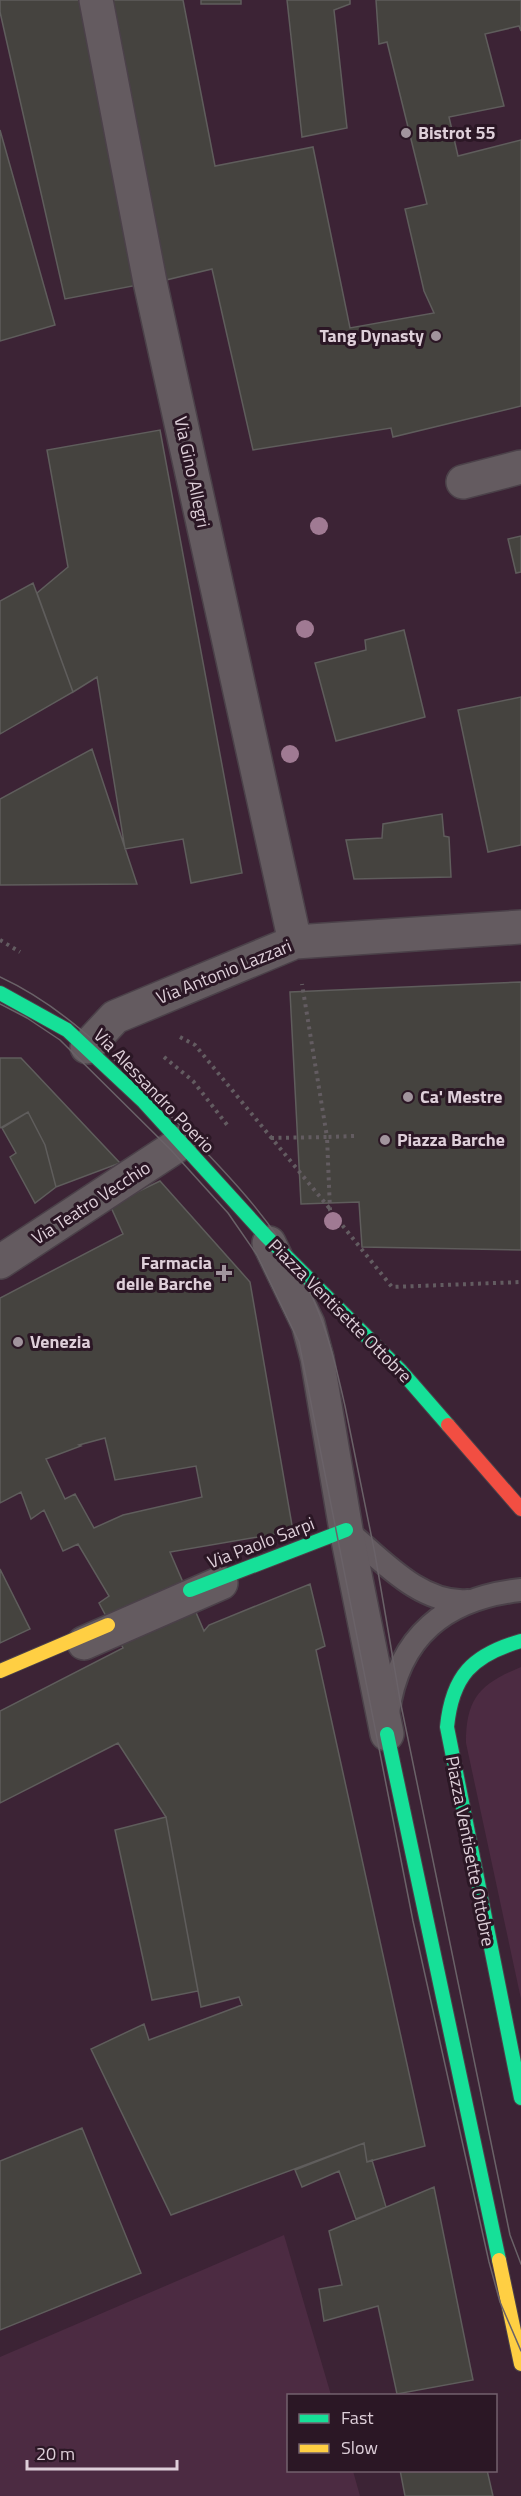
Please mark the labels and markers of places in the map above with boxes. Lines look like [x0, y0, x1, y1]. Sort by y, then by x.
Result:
place label: Bistrot 55 [418, 119, 496, 146]
marker: Bistrot 55 [399, 126, 413, 140]
place label: Tang Dynasty [319, 322, 424, 349]
marker: Tang Dynasty [429, 329, 443, 343]
place label: Ca' Mestre [420, 1083, 503, 1110]
marker: Ca' Mestre [401, 1090, 415, 1104]
place label: Piazza Barche [397, 1126, 505, 1153]
marker: Piazza Barche [378, 1133, 392, 1147]
place label: Farmacia delle Barche [116, 1249, 212, 1297]
marker: Farmacia delle Barche [217, 1266, 231, 1280]
place label: Venezia [30, 1328, 91, 1355]
marker: Venezia [11, 1335, 25, 1349]

